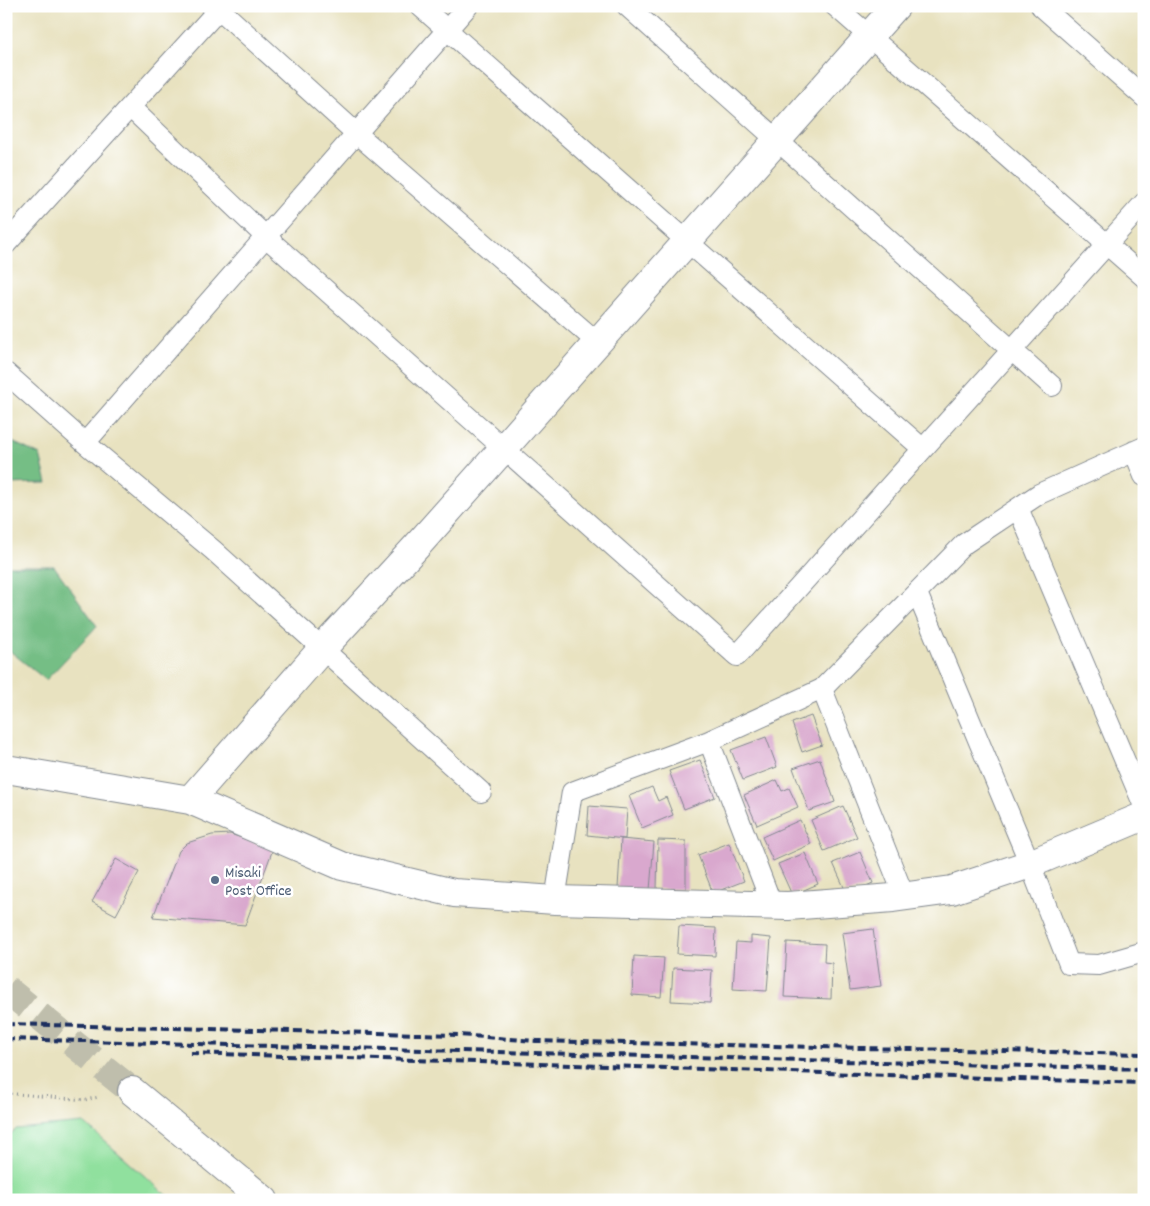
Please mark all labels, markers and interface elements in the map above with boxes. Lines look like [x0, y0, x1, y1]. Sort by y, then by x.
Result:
place label: Misaki Post Office [225, 862, 292, 903]
marker: Misaki Post Office [209, 874, 221, 886]

